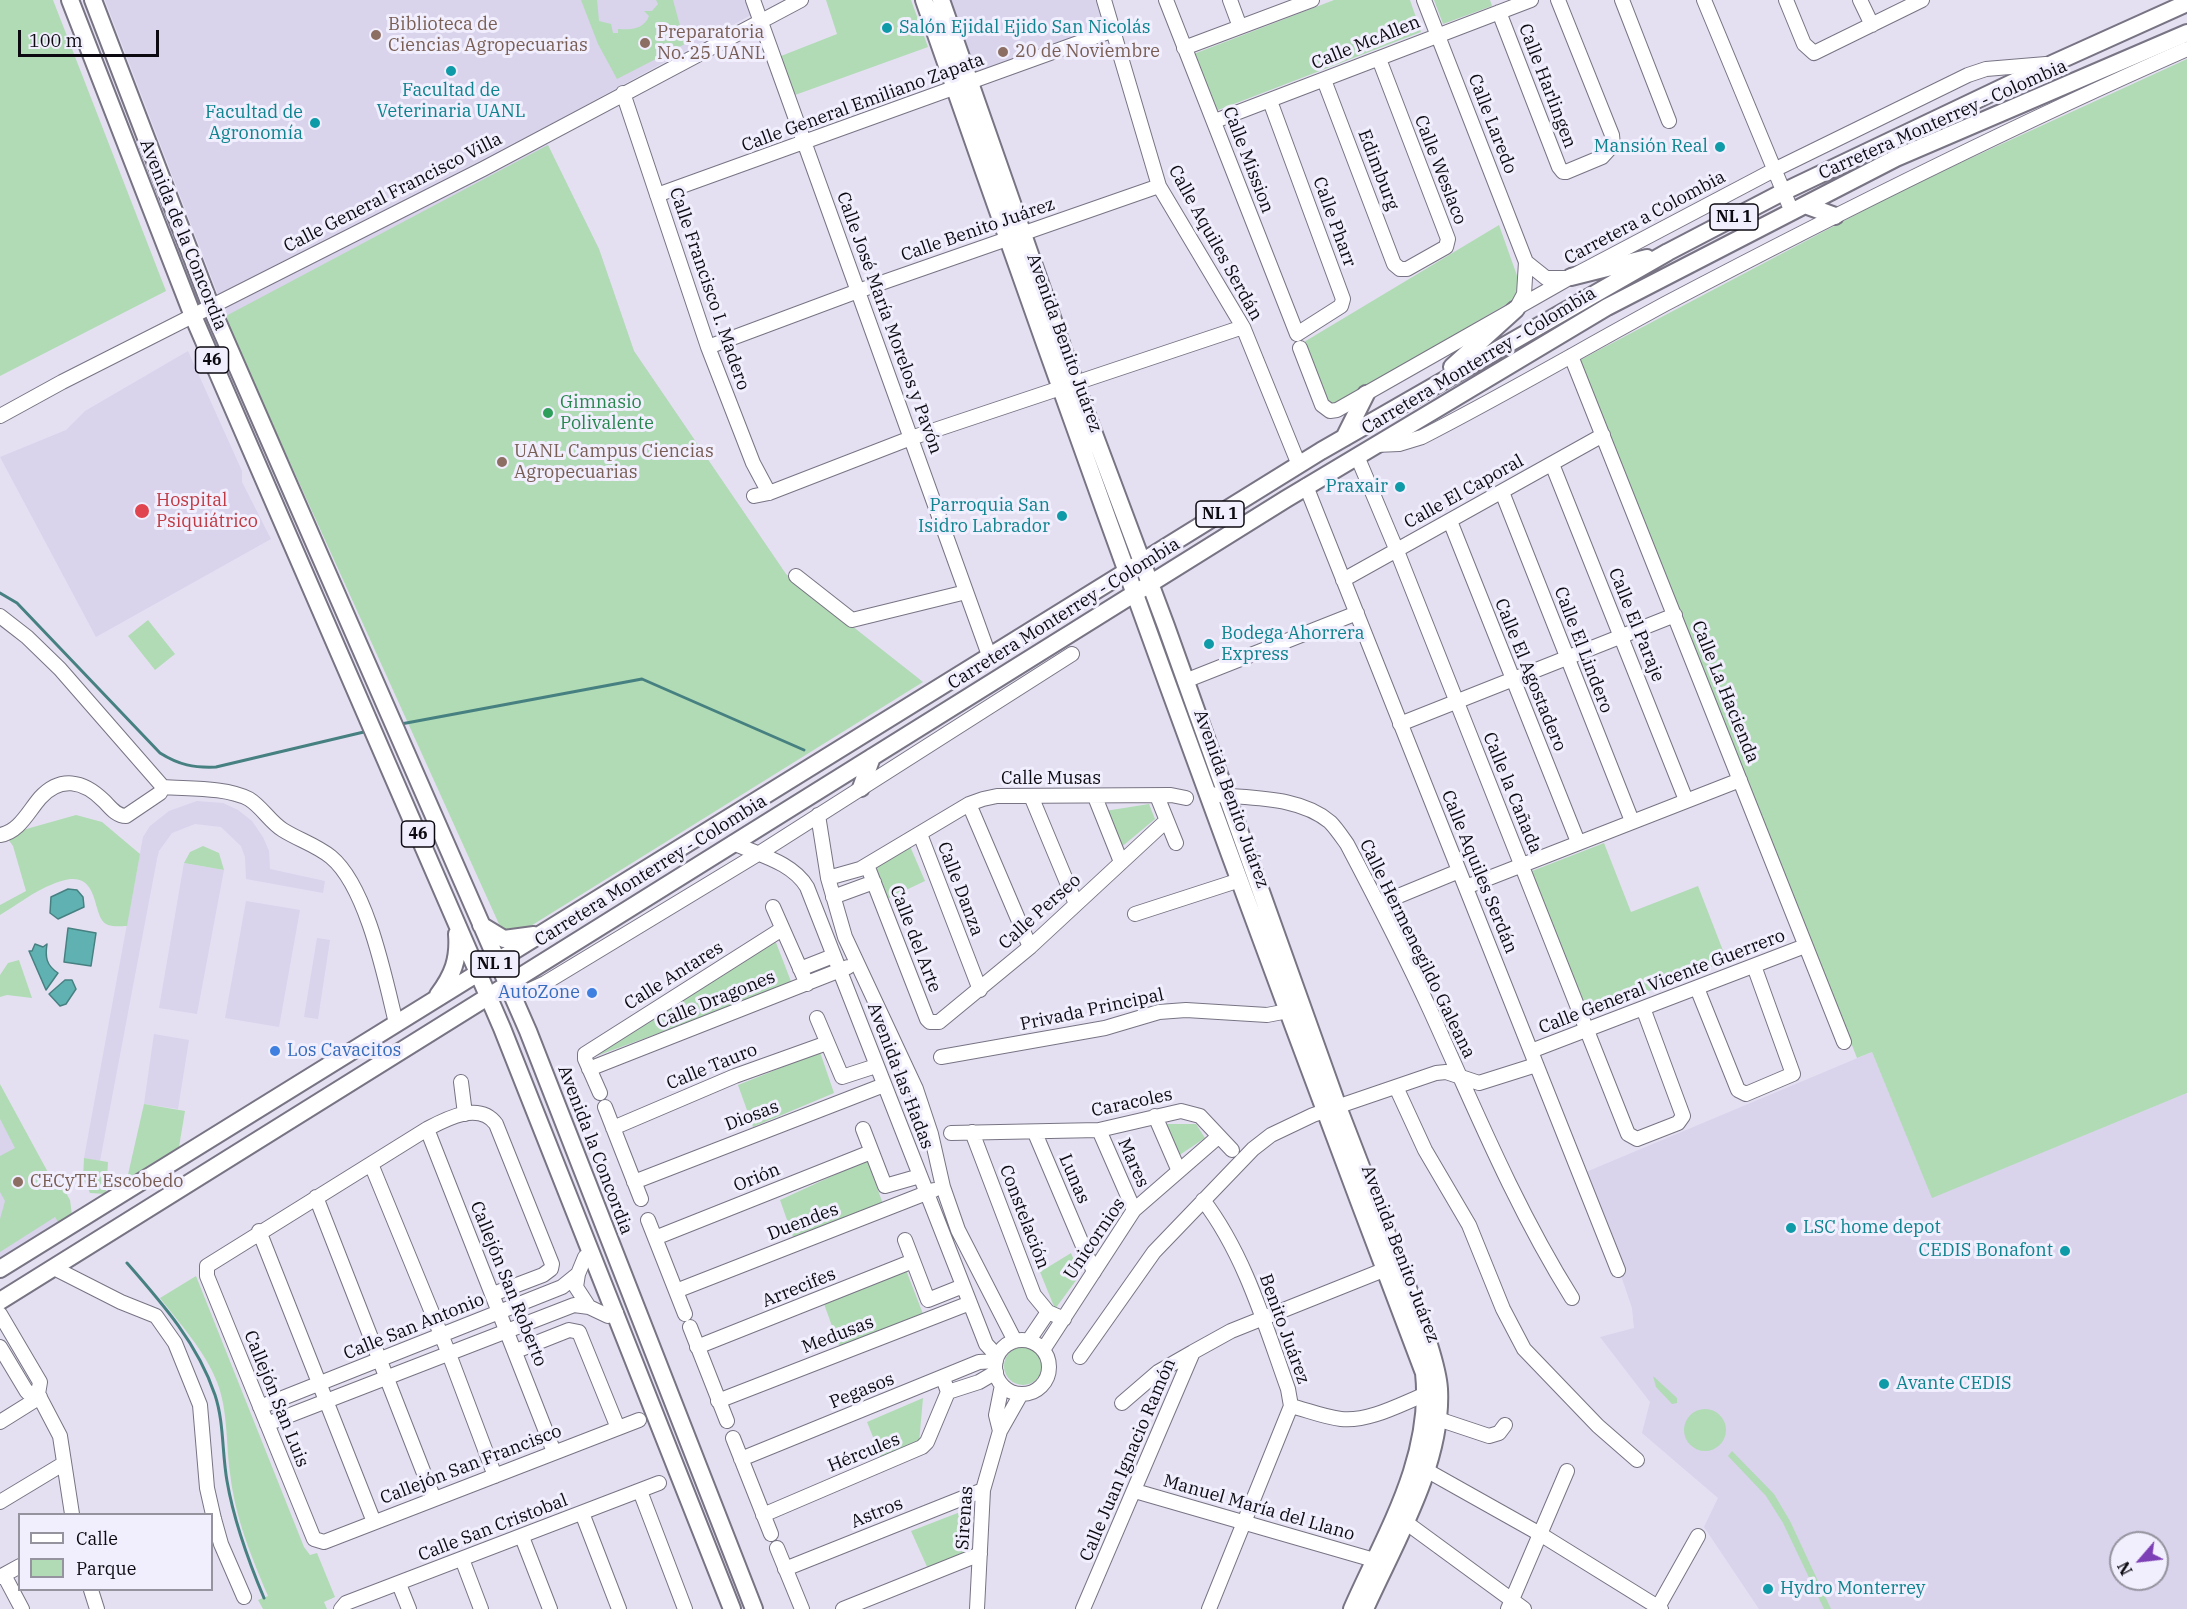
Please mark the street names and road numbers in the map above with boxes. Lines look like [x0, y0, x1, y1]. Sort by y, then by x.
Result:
street label: Calle McAllen [1309, 11, 1423, 75]
street label: Calle Harlingen [1513, 21, 1581, 151]
street label: Calle General Emiliano Zapata [739, 49, 987, 157]
street label: Carretera Monterrey - Colombia [1816, 55, 2070, 185]
street label: Calle Laredo [1463, 71, 1521, 177]
street label: Calle Mission [1218, 104, 1278, 216]
street label: Calle Weslaco [1409, 112, 1471, 228]
street label: Edimburg [1353, 127, 1403, 213]
street label: Calle General Francisco Villa [280, 128, 506, 258]
street label: Avenida de la Concordia [135, 136, 231, 334]
street label: Calle Aquiles Serdán [1163, 162, 1267, 324]
street label: Carretera a Colombia [1561, 166, 1729, 270]
street label: Calle Pharr [1308, 174, 1360, 270]
street label: Calle Francisco I. Madero [664, 185, 754, 393]
street label: Calle José María Morelos y Pavón [831, 189, 947, 457]
street label: Calle Benito Juárez [898, 194, 1058, 266]
road number: NL 1 [1710, 204, 1758, 230]
street label: Avenida Benito Juárez [1022, 251, 1106, 435]
street label: Carretera Monterrey - Colombia [1358, 282, 1600, 440]
road number: 46 [196, 347, 228, 373]
street label: Calle El Caporal [1401, 450, 1527, 534]
road number: NL 1 [1196, 501, 1244, 527]
street label: Carretera Monterrey - Colombia [944, 533, 1184, 695]
street label: Calle El Paraje [1603, 565, 1669, 685]
street label: Calle El Lindero [1549, 584, 1617, 716]
street label: Calle El Agostadero [1489, 595, 1571, 755]
street label: Calle La Hacienda [1687, 618, 1763, 766]
street label: Avenida Benito Juárez [1189, 707, 1273, 891]
street label: Calle la Cañada [1478, 729, 1546, 857]
street label: Calle Musas [1001, 768, 1101, 790]
street label: Calle Aquiles Serdán [1436, 787, 1522, 957]
street label: Carretera Monterrey - Colombia [531, 790, 771, 952]
road number: 46 [402, 821, 434, 847]
street label: Calle Hermenegildo Galeana [1354, 836, 1480, 1062]
street label: Calle Danza [932, 839, 988, 939]
street label: Calle Perseo [994, 869, 1086, 955]
street label: Calle del Arte [885, 883, 945, 995]
street label: Calle General Vicente Guerrero [1536, 925, 1788, 1039]
street label: Calle Antares [621, 937, 727, 1015]
road number: NL 1 [471, 951, 519, 977]
street label: Calle Dragones [653, 966, 779, 1034]
street label: Privada Principal [1018, 984, 1166, 1036]
street label: Avenida las Hadas [862, 1000, 938, 1152]
street label: Calle Tauro [663, 1039, 761, 1095]
street label: Avenida la Concordia [553, 1062, 637, 1238]
street label: Caracoles [1090, 1084, 1174, 1122]
street label: Diosas [722, 1096, 782, 1136]
street label: Mares [1113, 1135, 1153, 1191]
street label: Lunas [1054, 1151, 1094, 1207]
street label: Orión [731, 1159, 783, 1197]
street label: Constelación [994, 1162, 1054, 1272]
street label: Avenida Benito Juárez [1356, 1162, 1444, 1346]
street label: Unicornios [1060, 1194, 1130, 1284]
street label: Callejón San Roberto [465, 1198, 551, 1370]
street label: Duendes [764, 1199, 842, 1245]
street label: Arrecifes [759, 1263, 839, 1313]
street label: Benito Juárez [1254, 1271, 1314, 1387]
street label: Calle San Antonio [341, 1289, 487, 1365]
street label: Medusas [799, 1311, 877, 1359]
street label: Callejón San Luis [239, 1328, 313, 1470]
street label: Calle Juan Ignacio Ramón [1075, 1355, 1181, 1565]
street label: Pegasos [827, 1368, 897, 1414]
street label: Callejón San Francisco [377, 1420, 565, 1510]
street label: Hércules [825, 1429, 903, 1477]
street label: Manuel María del Llano [1161, 1470, 1357, 1546]
street label: Sirenas [952, 1485, 978, 1551]
street label: Calle San Cristobal [415, 1490, 571, 1566]
street label: Astros [848, 1493, 906, 1533]

